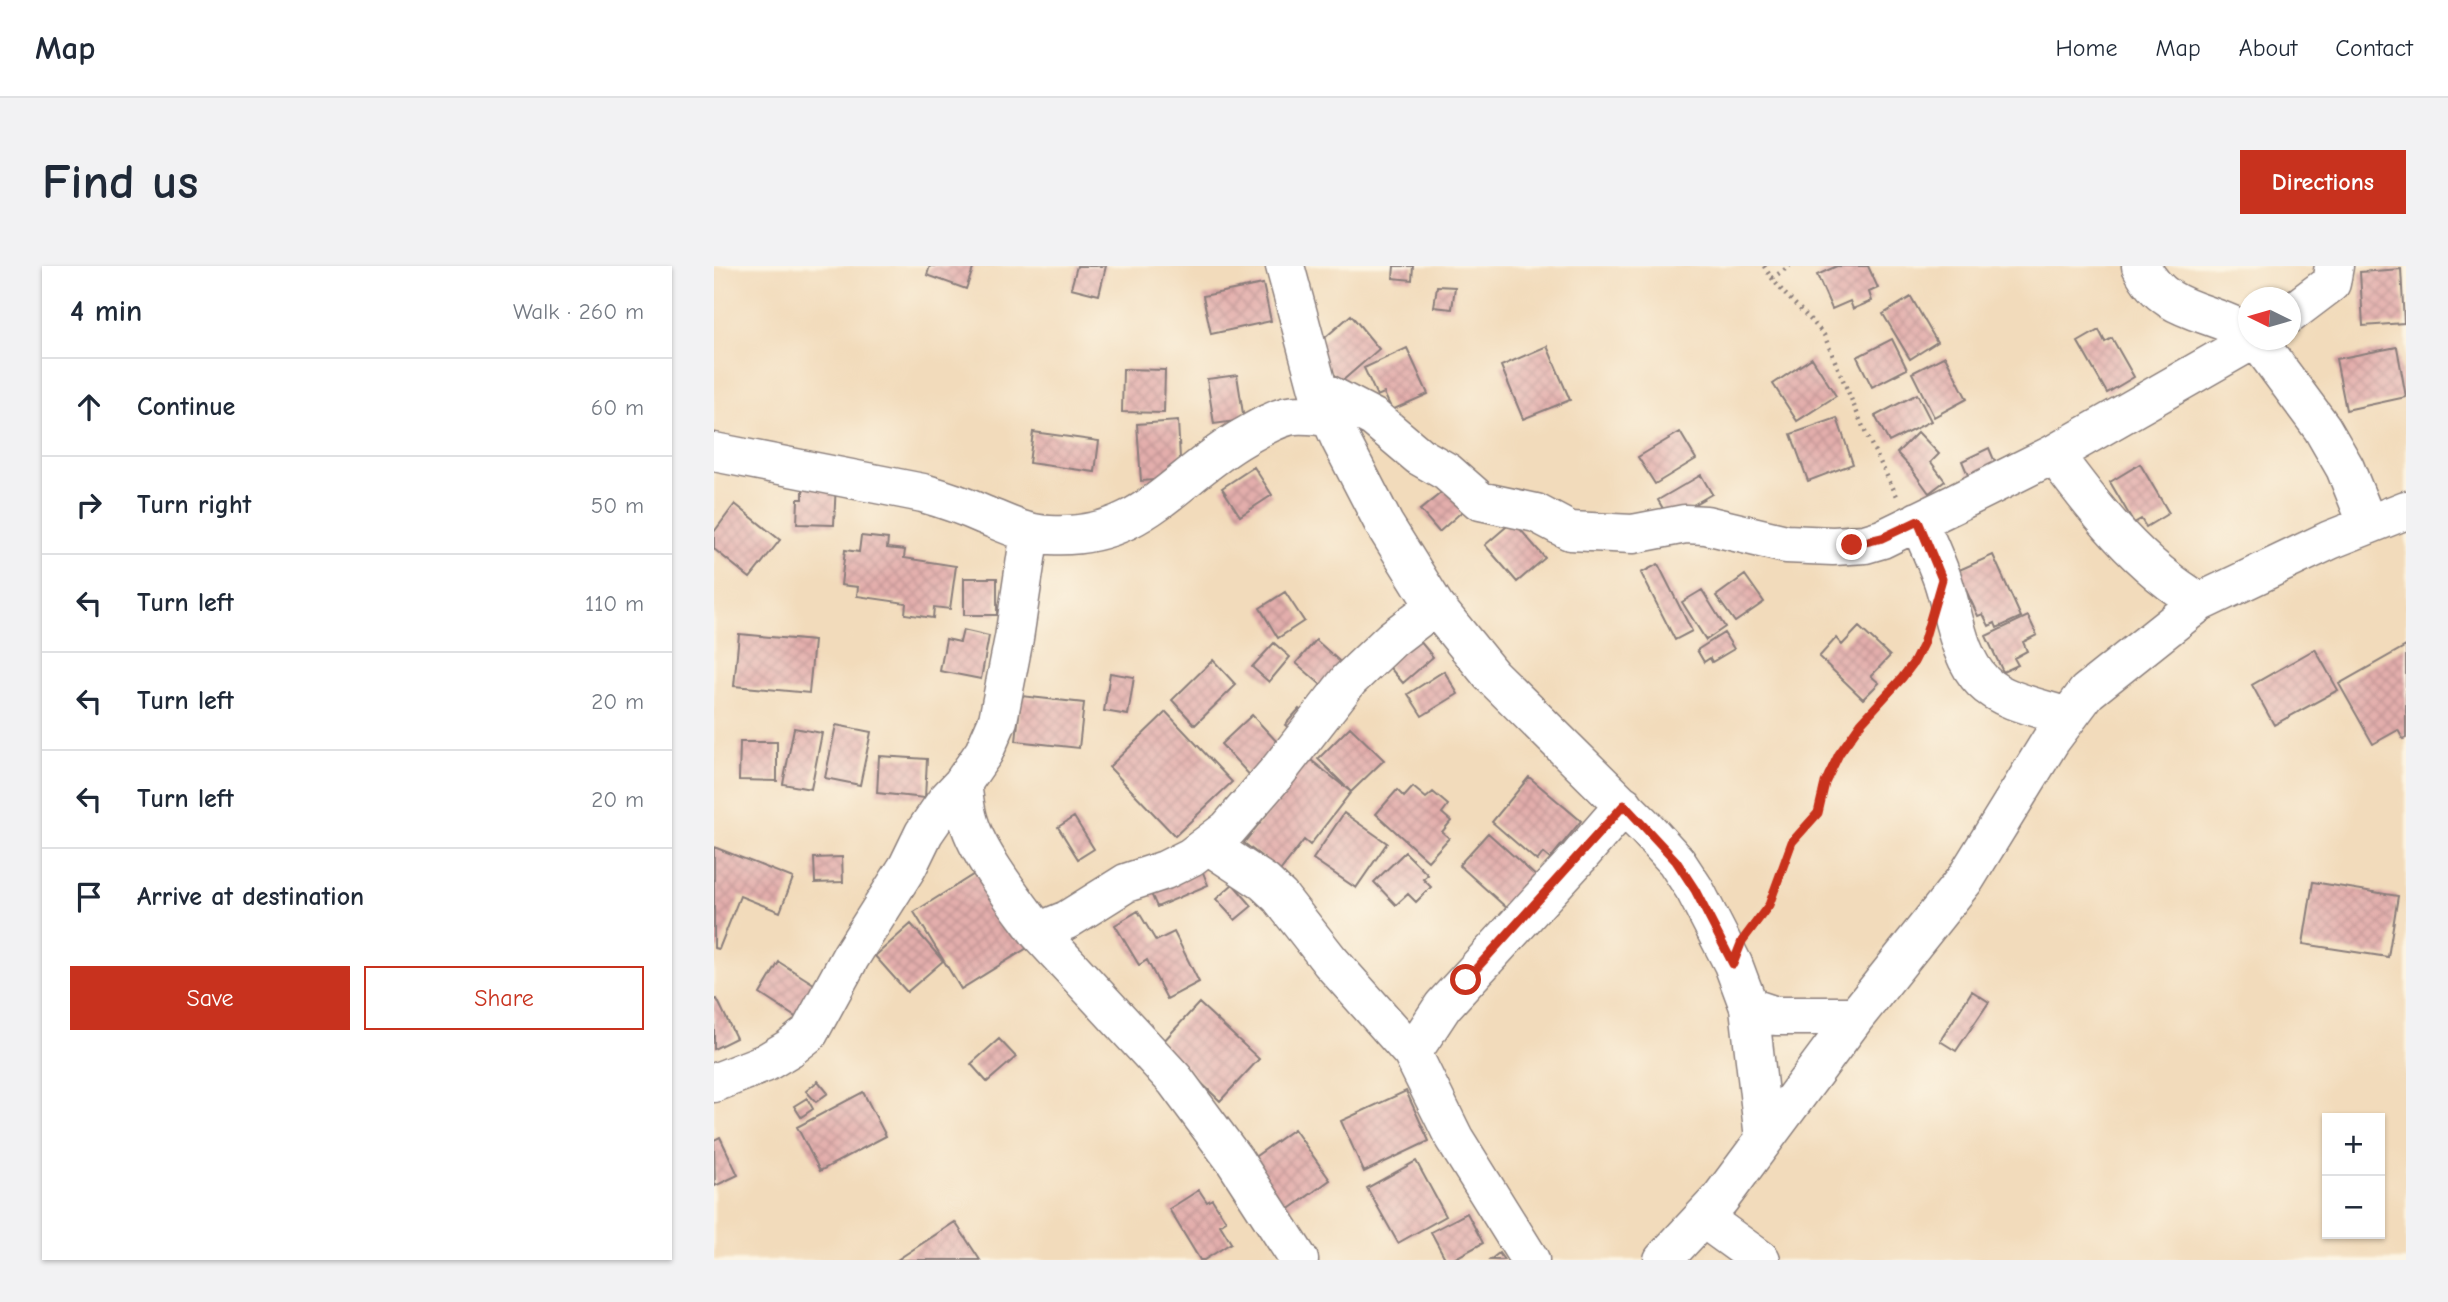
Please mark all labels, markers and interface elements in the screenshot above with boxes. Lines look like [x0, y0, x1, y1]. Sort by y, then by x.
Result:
text: Map [35, 29, 96, 67]
text: Home [2056, 34, 2117, 62]
text: Map [2155, 34, 2201, 62]
text: About [2239, 34, 2297, 62]
text: Contact [2335, 34, 2413, 62]
button: Directions [2240, 150, 2406, 214]
text: Find us [42, 154, 198, 210]
north arrow [2238, 287, 2301, 350]
text: 4 min [70, 294, 142, 329]
text: Walk · 260 m [513, 298, 644, 325]
icon: ahead [70, 388, 108, 426]
text: Continue [137, 392, 235, 422]
text: 60 m [591, 394, 644, 421]
icon: right [70, 486, 108, 524]
text: Turn right [137, 490, 251, 520]
text: 50 m [591, 492, 644, 519]
route end [1836, 529, 1867, 560]
icon: left [70, 584, 108, 622]
text: Turn left [137, 588, 234, 618]
text: 110 m [585, 590, 644, 617]
icon: left [70, 682, 108, 720]
text: Turn left [137, 686, 234, 716]
text: 20 m [591, 688, 644, 715]
icon: left [70, 780, 108, 818]
text: Turn left [137, 784, 234, 814]
text: 20 m [591, 786, 644, 813]
icon: arrive [70, 878, 108, 916]
text: Arrive at destination [137, 882, 364, 912]
route start [1450, 964, 1481, 995]
button: Save [70, 966, 350, 1030]
button: Share [364, 966, 644, 1030]
map controls [2322, 1113, 2385, 1239]
button: + [2322, 1113, 2385, 1176]
button: − [2322, 1176, 2385, 1239]

